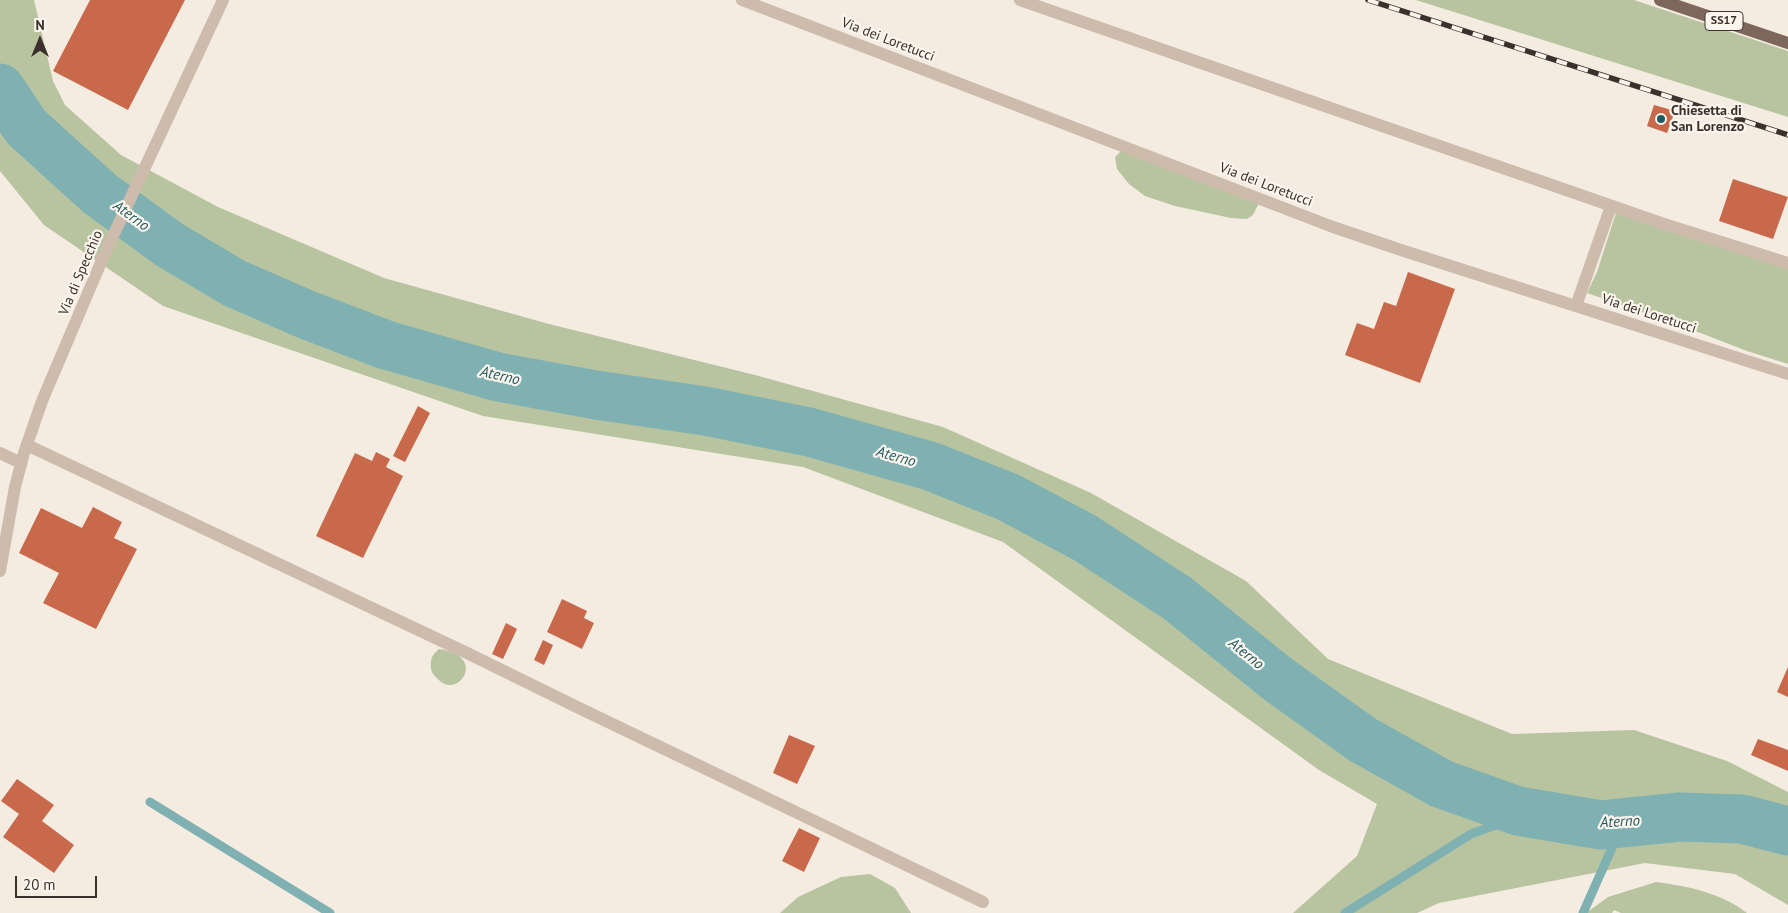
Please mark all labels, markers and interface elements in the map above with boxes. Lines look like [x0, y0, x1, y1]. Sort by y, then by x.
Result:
road number: SS17 [1705, 12, 1743, 30]
street label: Via dei Loretucci [839, 14, 937, 66]
north arrow [15, 15, 65, 65]
text: N [35, 16, 45, 34]
place label: Chiesetta di San Lorenzo [1671, 103, 1744, 136]
marker: Chiesetta di San Lorenzo [1655, 113, 1667, 125]
street label: Via dei Loretucci [1217, 159, 1315, 211]
water label: Aterno [109, 197, 153, 235]
street label: Via di Specchio [56, 228, 106, 318]
street label: Via dei Loretucci [1599, 291, 1699, 337]
water label: Aterno [478, 363, 522, 389]
water label: Aterno [874, 443, 918, 471]
water label: Aterno [1225, 634, 1267, 674]
water label: Aterno [1599, 812, 1641, 832]
scale bar [18, 866, 100, 898]
text: 20 m [23, 875, 56, 894]

